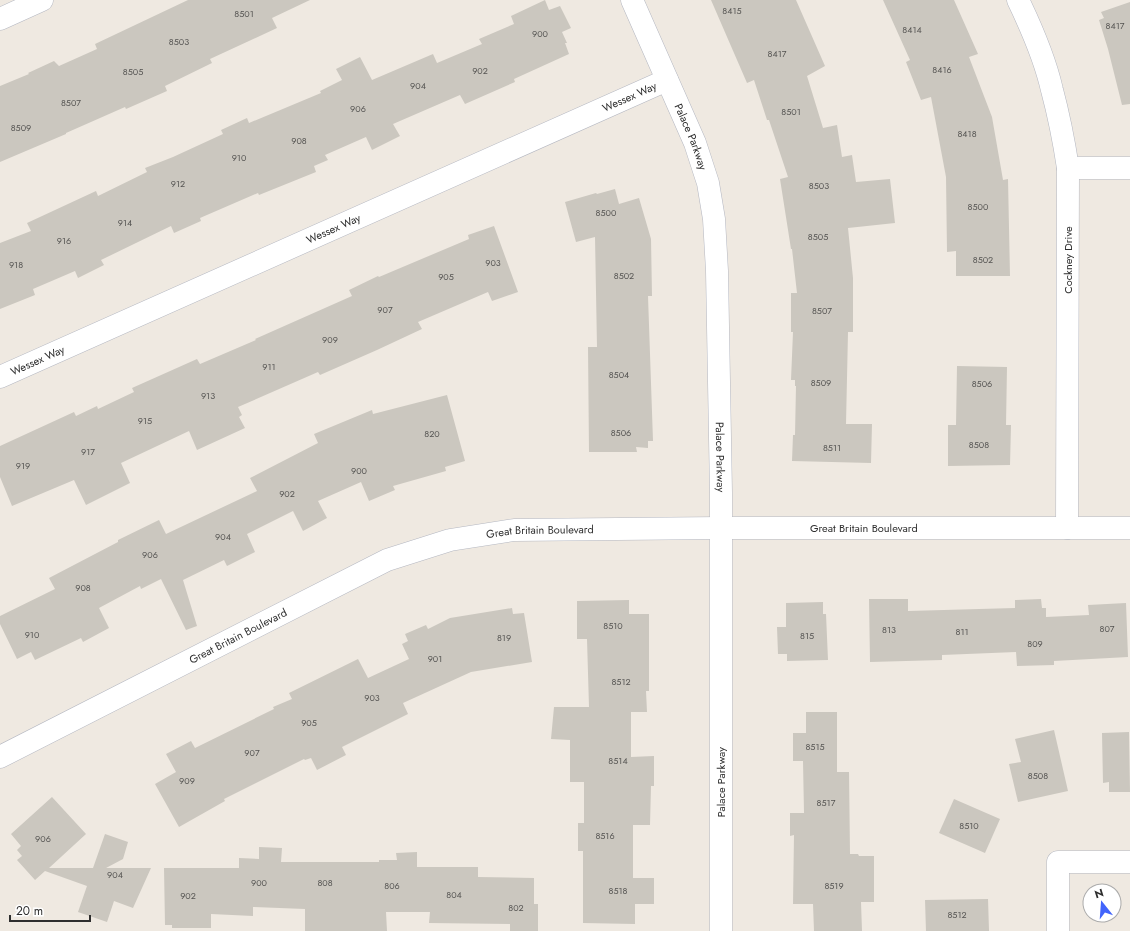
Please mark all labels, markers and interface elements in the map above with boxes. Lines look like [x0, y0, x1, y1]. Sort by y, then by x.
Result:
house number: 8415 [722, 4, 742, 17]
house number: 8501 [234, 7, 254, 20]
house number: 8417 [1106, 19, 1125, 32]
house number: 8414 [902, 23, 922, 36]
house number: 900 [532, 27, 549, 40]
house number: 8503 [169, 35, 189, 48]
house number: 8417 [768, 47, 787, 60]
house number: 8416 [932, 63, 952, 76]
house number: 902 [472, 64, 488, 77]
house number: 8505 [123, 65, 143, 78]
street label: Wessex Way [600, 78, 659, 116]
house number: 904 [410, 79, 426, 92]
house number: 8507 [61, 96, 81, 109]
street label: Palace Parkway [671, 101, 711, 172]
house number: 906 [350, 102, 366, 115]
house number: 8501 [781, 105, 801, 118]
house number: 8509 [11, 121, 31, 134]
house number: 8418 [957, 127, 977, 140]
house number: 908 [291, 134, 307, 147]
house number: 910 [232, 151, 247, 164]
house number: 912 [171, 177, 185, 190]
house number: 8503 [809, 179, 829, 192]
house number: 8500 [968, 200, 989, 213]
house number: 8500 [596, 206, 617, 219]
street label: Wessex Way [304, 209, 363, 248]
house number: 914 [118, 216, 132, 229]
street label: Cockney Drive [1060, 226, 1076, 294]
house number: 8505 [808, 230, 828, 243]
house number: 916 [57, 234, 71, 247]
house number: 8502 [973, 253, 993, 266]
house number: 903 [485, 256, 501, 269]
house number: 918 [9, 258, 23, 271]
house number: 8502 [614, 269, 634, 282]
house number: 905 [438, 270, 454, 283]
house number: 907 [377, 303, 393, 316]
house number: 8507 [812, 304, 832, 317]
house number: 909 [322, 333, 338, 346]
street label: Wessex Way [8, 341, 67, 379]
house number: 911 [262, 360, 276, 373]
house number: 8504 [609, 368, 629, 381]
house number: 8509 [811, 376, 831, 389]
house number: 8506 [972, 377, 992, 390]
house number: 913 [201, 389, 215, 402]
house number: 915 [138, 414, 152, 427]
street label: Palace Parkway [712, 422, 729, 493]
house number: 8506 [611, 426, 631, 439]
house number: 820 [424, 427, 440, 440]
house number: 8508 [969, 438, 989, 451]
house number: 8511 [823, 441, 841, 454]
house number: 917 [81, 445, 95, 458]
house number: 919 [16, 459, 30, 472]
house number: 900 [351, 464, 368, 477]
house number: 902 [279, 487, 295, 500]
street label: Great Britain Boulevard [810, 520, 918, 536]
street label: Great Britain Boulevard [485, 521, 594, 542]
house number: 904 [215, 530, 231, 543]
house number: 906 [142, 548, 158, 561]
house number: 908 [75, 581, 91, 594]
street label: Great Britain Boulevard [186, 604, 290, 667]
house number: 8510 [603, 619, 623, 632]
house number: 807 [1099, 622, 1115, 635]
house number: 813 [882, 623, 896, 636]
house number: 811 [955, 625, 969, 638]
house number: 910 [25, 628, 40, 641]
house number: 815 [800, 629, 814, 642]
house number: 819 [497, 631, 511, 644]
house number: 809 [1027, 637, 1043, 650]
house number: 901 [428, 652, 442, 665]
house number: 8512 [611, 675, 631, 688]
house number: 903 [364, 691, 380, 704]
house number: 905 [301, 716, 317, 729]
house number: 8515 [805, 740, 825, 753]
house number: 907 [244, 746, 260, 759]
street label: Palace Parkway [713, 747, 729, 817]
house number: 8514 [608, 754, 628, 767]
house number: 8508 [1028, 769, 1048, 782]
house number: 909 [179, 774, 195, 787]
house number: 8517 [817, 796, 836, 809]
house number: 8510 [959, 819, 979, 832]
house number: 8516 [595, 829, 615, 842]
house number: 906 [35, 832, 51, 845]
house number: 904 [107, 868, 123, 881]
house number: 900 [251, 876, 268, 889]
house number: 808 [317, 876, 333, 889]
house number: 806 [384, 879, 400, 892]
house number: 8519 [824, 879, 844, 892]
north arrow [1082, 883, 1122, 923]
house number: 8518 [609, 884, 628, 897]
text: N [1093, 885, 1106, 902]
house number: 804 [446, 888, 462, 901]
house number: 902 [180, 889, 196, 902]
scale bar [10, 897, 90, 923]
house number: 802 [508, 901, 524, 914]
text: 20 m [16, 902, 43, 920]
house number: 8512 [947, 908, 967, 921]

